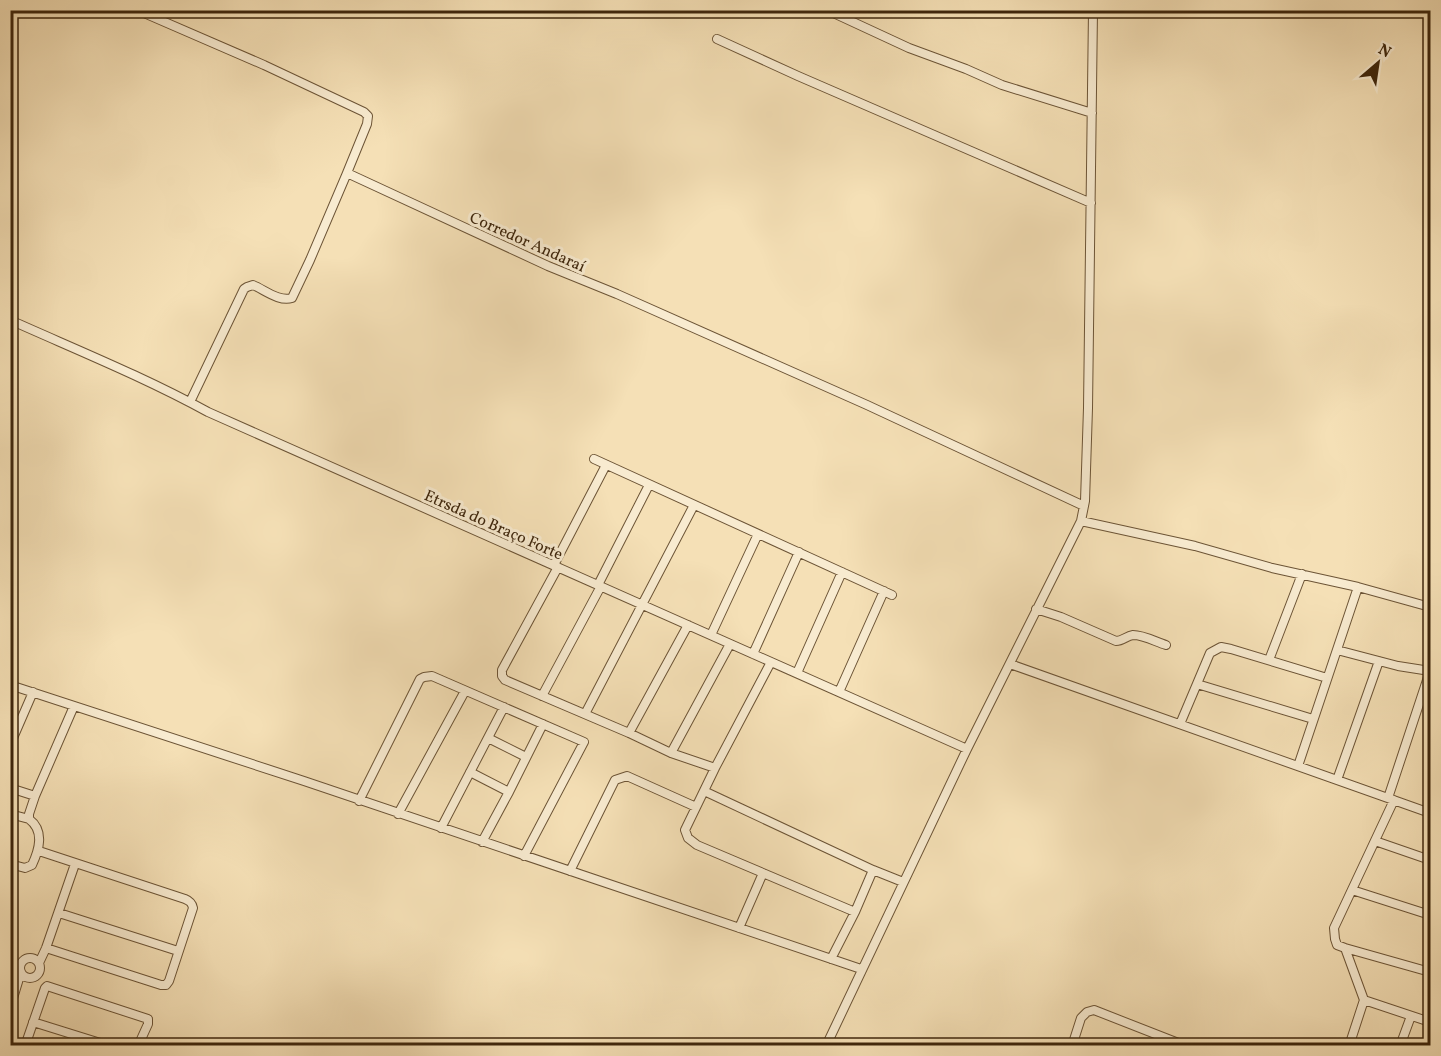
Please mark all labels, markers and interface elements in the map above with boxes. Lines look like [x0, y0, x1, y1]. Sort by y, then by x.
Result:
north arrow [1348, 33, 1408, 93]
text: N [1374, 39, 1395, 64]
street label: Corredor Andaraí [466, 207, 589, 278]
street label: Etrsda do Braço Forte [420, 485, 566, 566]

